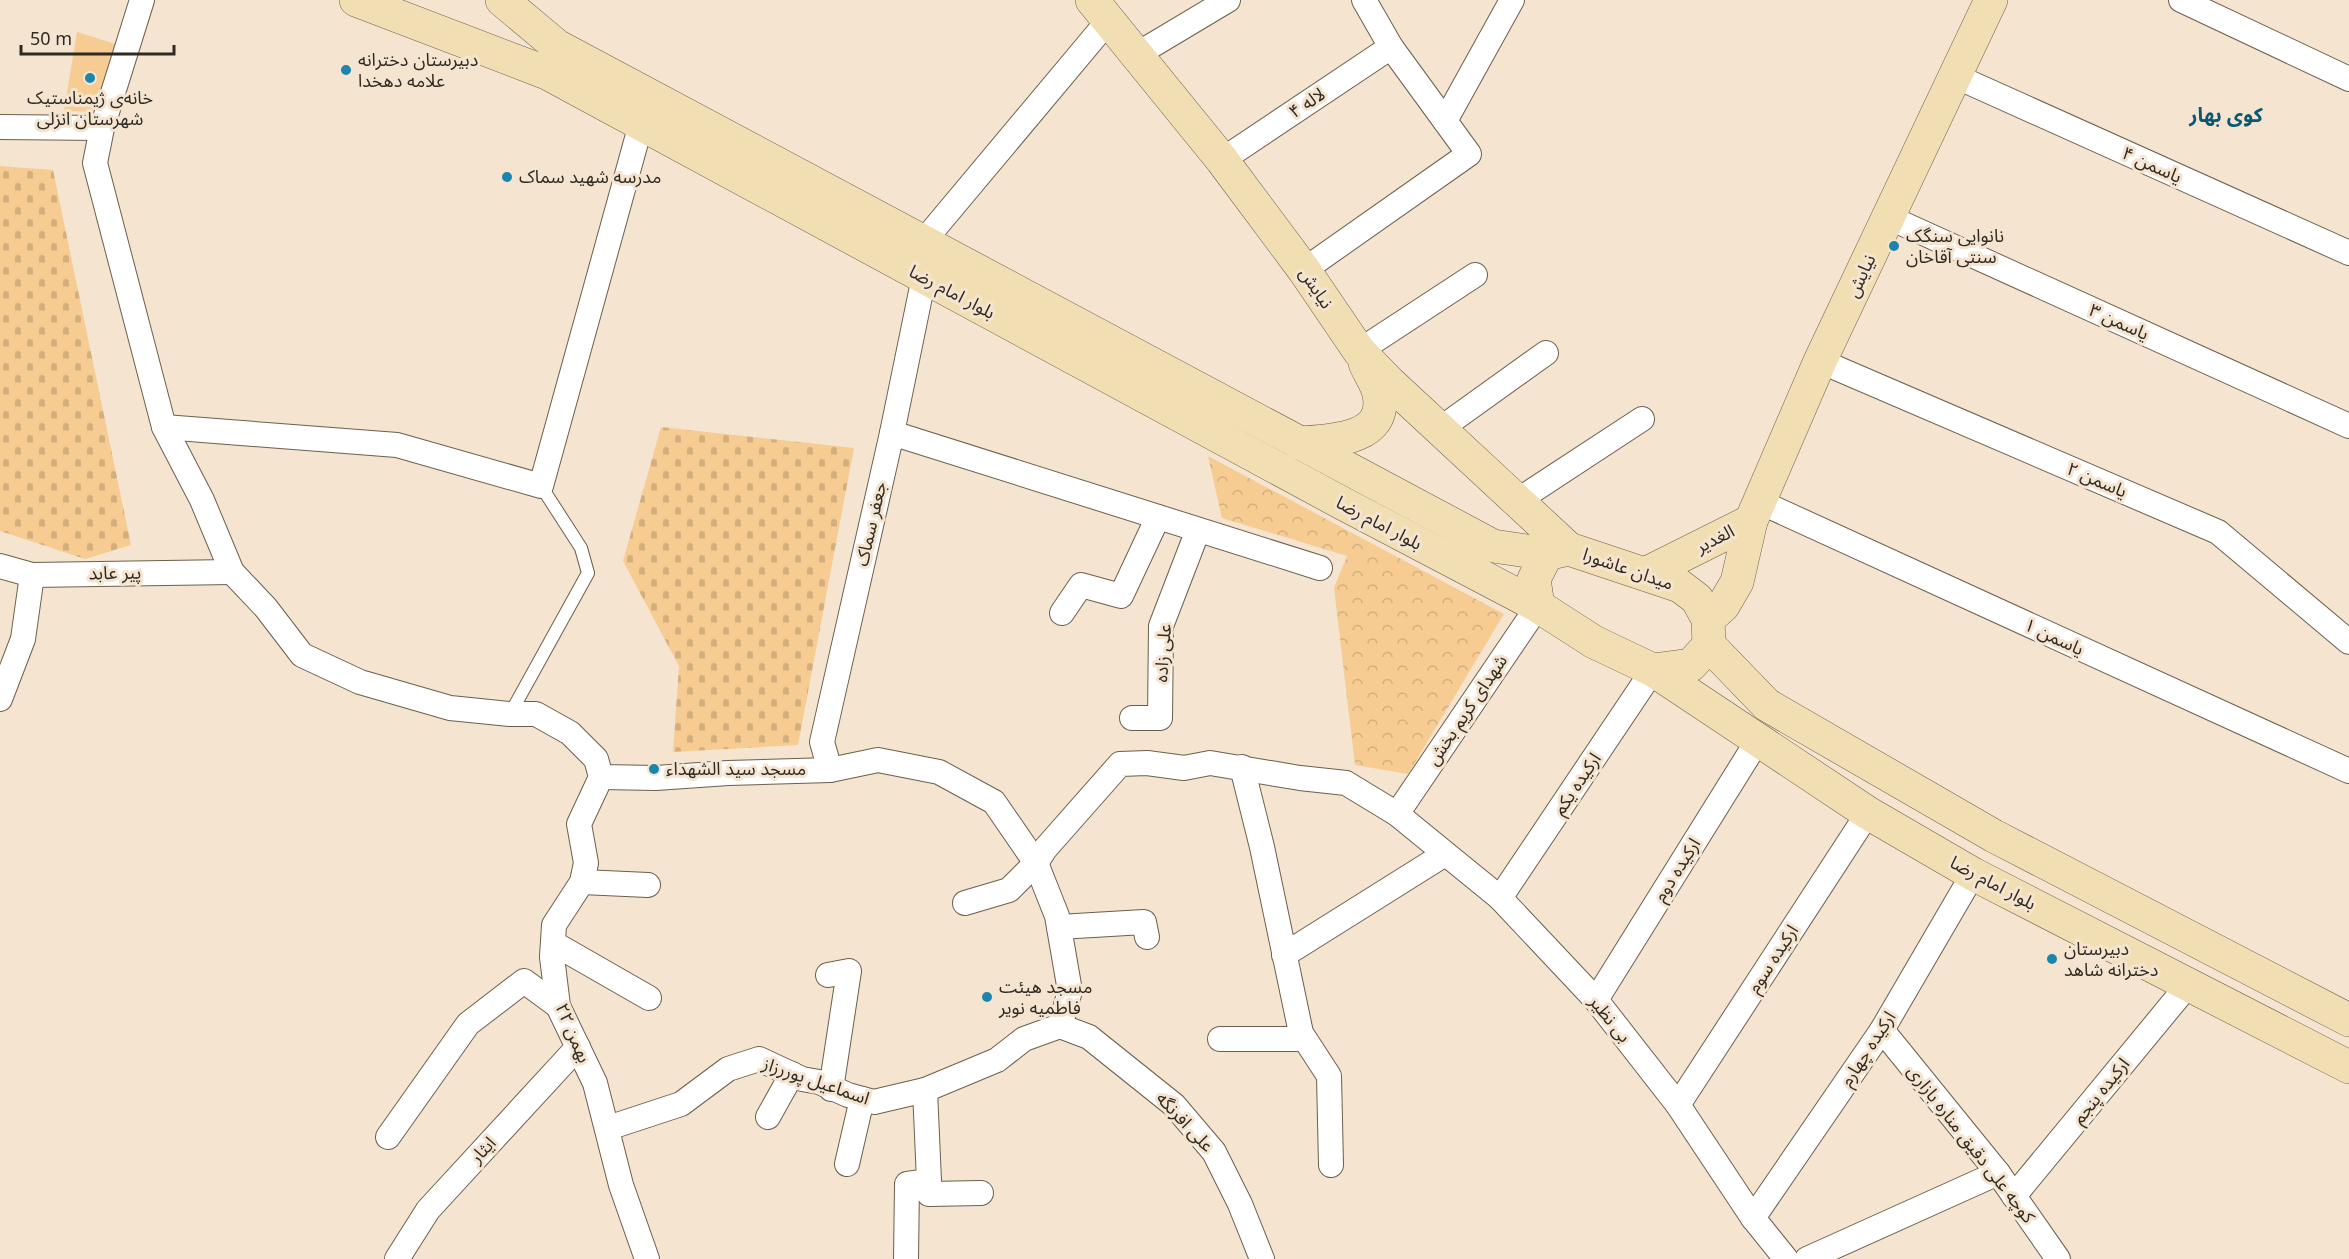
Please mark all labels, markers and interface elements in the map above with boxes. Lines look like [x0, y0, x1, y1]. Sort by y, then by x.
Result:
scale bar [21, 18, 174, 56]
text: 50 m [30, 20, 72, 58]
place label: دبیرستان دخترانه علامه دهخدا [358, 41, 478, 100]
marker: دبیرستان دخترانه علامه دهخدا [339, 63, 353, 77]
marker: خانه‌ی ژیمناستیک شهرستان انزلی [83, 71, 97, 85]
street label: لاله ۴ [1280, 76, 1334, 130]
place label: خانه‌ی ژیمناستیک شهرستان انزلی [27, 79, 153, 138]
district label: کوی بهار [2188, 95, 2264, 137]
street label: یاسمن ۴ [2115, 135, 2189, 195]
place label: مدرسه شهید سماک [519, 158, 661, 196]
marker: مدرسه شهید سماک [500, 170, 514, 184]
place label: نانوایی سنگک سنتی آقاخان [1906, 217, 2004, 276]
marker: نانوایی سنگک سنتی آقاخان [1887, 239, 1901, 253]
street label: نیایش [1834, 248, 1888, 304]
street label: بلوار امام رضا [901, 253, 1003, 331]
street label: نیایش [1288, 259, 1344, 317]
street label: یاسمن ۳ [2082, 292, 2156, 352]
street label: یاسمن ۲ [2060, 450, 2134, 510]
street label: جعفر سماک [843, 478, 899, 570]
street label: بلوار امام رضا [1328, 484, 1430, 562]
street label: الغدیر [1687, 513, 1742, 566]
street label: میدان عاشورا [1577, 536, 1679, 602]
street label: پیر عابد [88, 554, 142, 592]
street label: یاسمن ۱ [2017, 606, 2091, 668]
street label: علی زاده [1142, 622, 1184, 684]
street label: شهدای کریم بخش [1415, 646, 1519, 774]
street label: ارکیده یکم [1542, 744, 1612, 824]
place label: مسجد سید الشهداء [666, 750, 806, 788]
marker: مسجد سید الشهداء [647, 762, 661, 776]
street label: ارکیده دوم [1642, 830, 1712, 910]
street label: بلوار امام رضا [1942, 844, 2044, 922]
street label: ارکیده سوم [1736, 916, 1810, 1002]
place label: دبیرستان دخترانه شاهد [2064, 930, 2158, 989]
marker: دبیرستان دخترانه شاهد [2045, 952, 2059, 966]
place label: مسجد هیئت فاطمیه نویر [998, 968, 1092, 1027]
street label: بی نظیر [1578, 985, 1642, 1052]
marker: مسجد هیئت فاطمیه نویر [980, 990, 994, 1004]
street label: ۲۲ بهمن [543, 997, 603, 1069]
street label: ارکیده چهارم [1829, 1003, 1907, 1095]
street label: اسماعیل پوررزاز [756, 1045, 875, 1117]
street label: ارکیده پنجم [2061, 1048, 2141, 1134]
street label: کوچه علی دقیق مناره بازاری [1896, 1056, 2046, 1233]
street label: علی افرنگه [1146, 1082, 1224, 1162]
street label: ایثار [459, 1127, 507, 1174]

